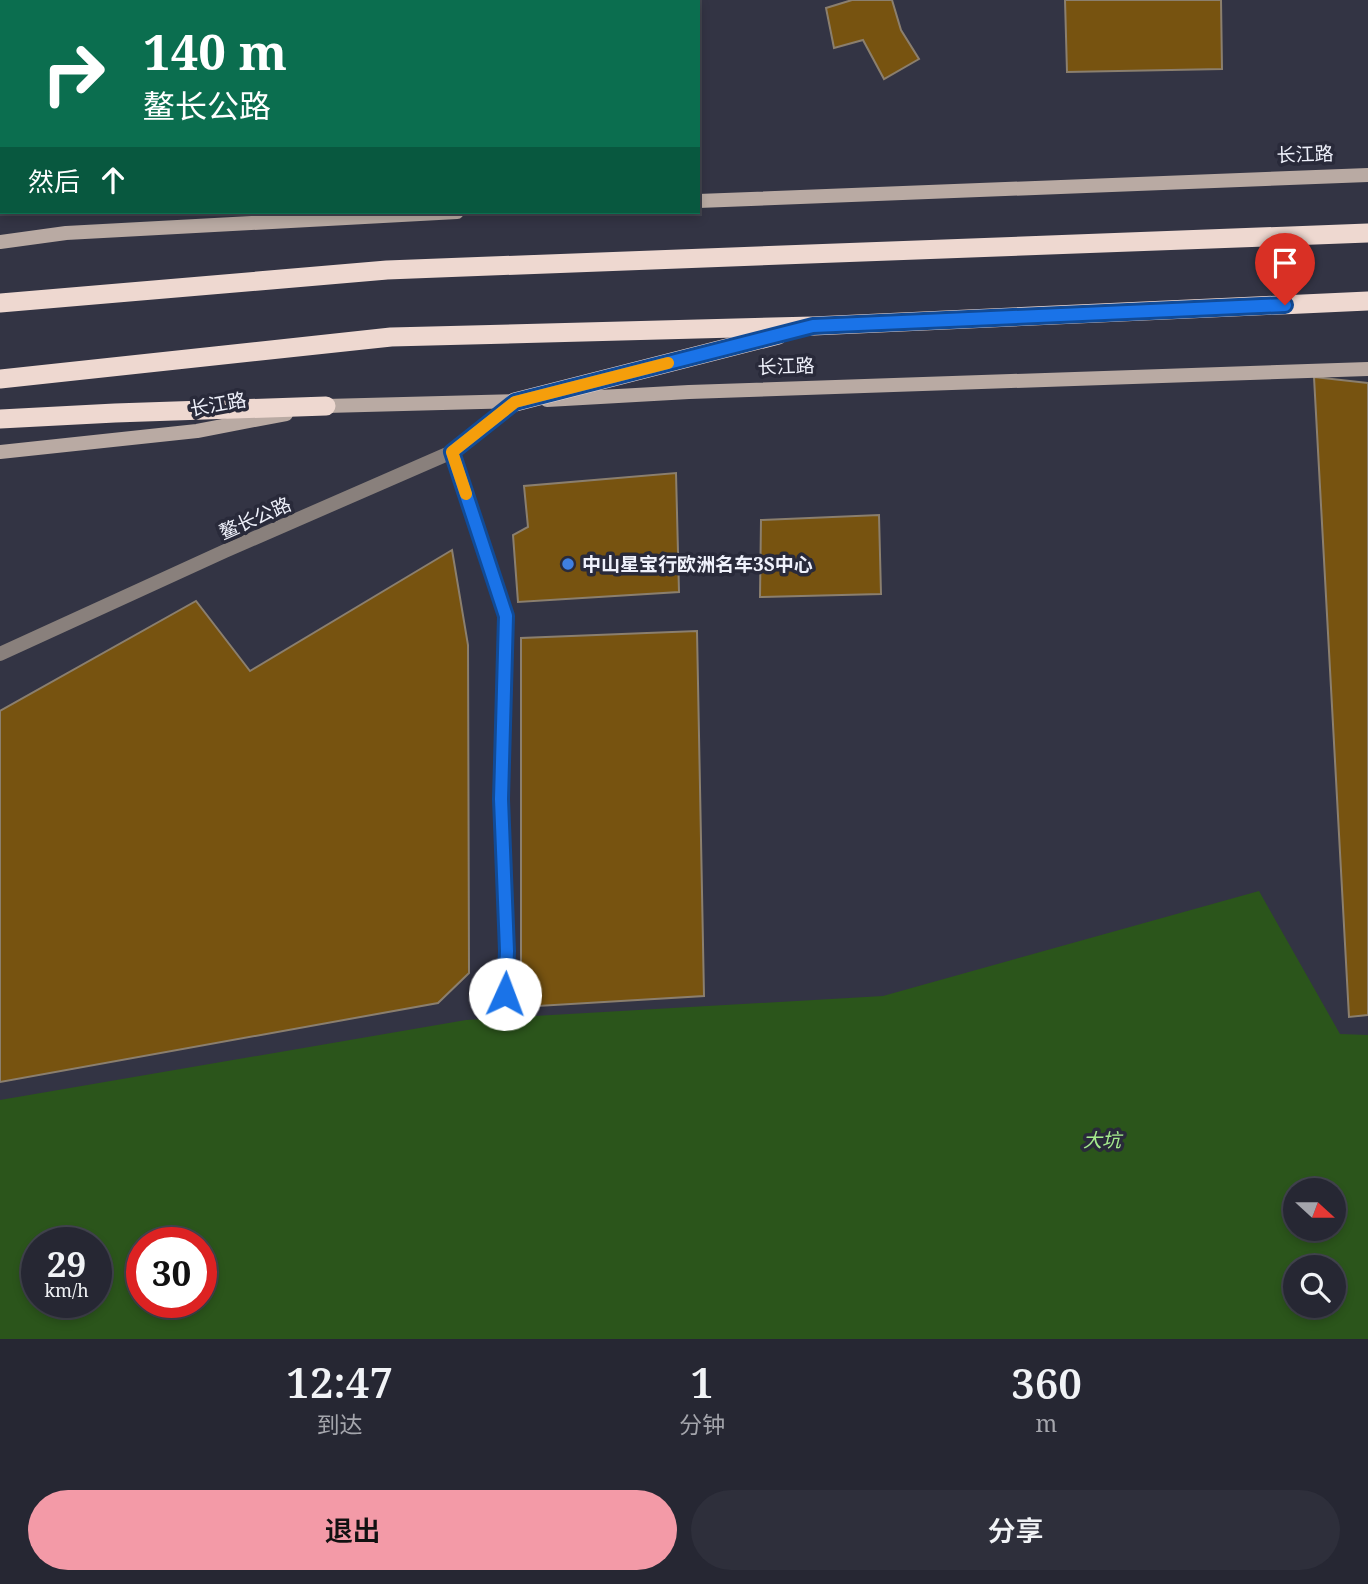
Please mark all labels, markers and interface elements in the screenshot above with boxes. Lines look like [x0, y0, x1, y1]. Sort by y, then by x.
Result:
text: 140 m [143, 18, 287, 84]
icon: right [28, 28, 119, 119]
text: 鳌长公路 [143, 84, 271, 127]
street label: 长江路 [1276, 140, 1334, 168]
icon: ahead [94, 161, 132, 199]
text: 然后 [28, 163, 80, 199]
pin [1255, 233, 1315, 305]
icon: arrive [1266, 244, 1304, 282]
street label: 长江路 [757, 352, 815, 380]
street label: 长江路 [188, 386, 248, 422]
street label: 鳌长公路 [215, 491, 295, 545]
place label: 中山星宝行欧洲名车3S中心 [582, 551, 813, 577]
marker: 中山星宝行欧洲名车3S中心 [560, 556, 576, 572]
position arrow [468, 957, 542, 1031]
park label: 大坑 [1083, 1127, 1124, 1153]
north arrow [1283, 1178, 1346, 1241]
map controls [1283, 1178, 1346, 1318]
speed limit sign: 30 [126, 1227, 217, 1318]
text: 29 [47, 1240, 86, 1287]
button: search [1283, 1255, 1346, 1318]
text: km/h [44, 1278, 89, 1302]
text: 12:47 [286, 1353, 393, 1410]
text: 1 [690, 1353, 714, 1410]
text: 360 [1011, 1354, 1082, 1411]
text: m [1036, 1407, 1057, 1439]
text: 到达 [317, 1408, 363, 1440]
text: 分钟 [679, 1408, 725, 1440]
button: 退出 [28, 1490, 677, 1570]
button: 分享 [691, 1490, 1340, 1570]

